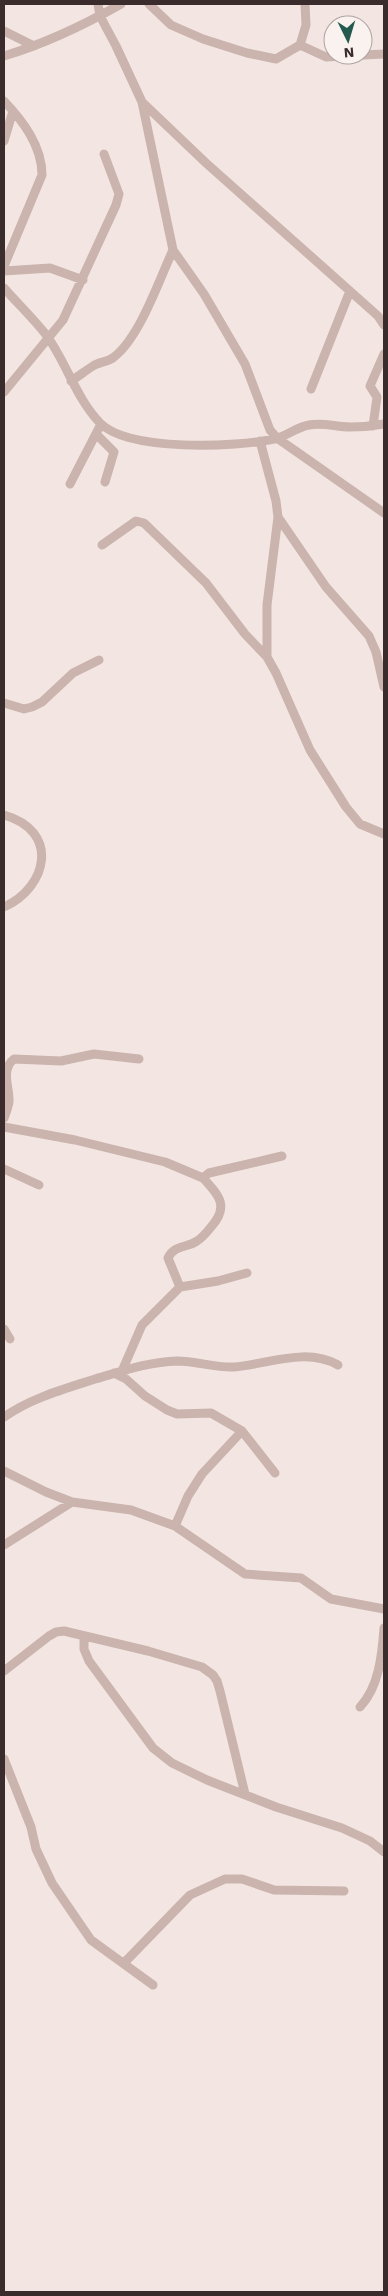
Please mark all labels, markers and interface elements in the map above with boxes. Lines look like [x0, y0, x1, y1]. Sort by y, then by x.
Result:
north arrow [323, 15, 373, 65]
text: N [343, 45, 355, 61]

